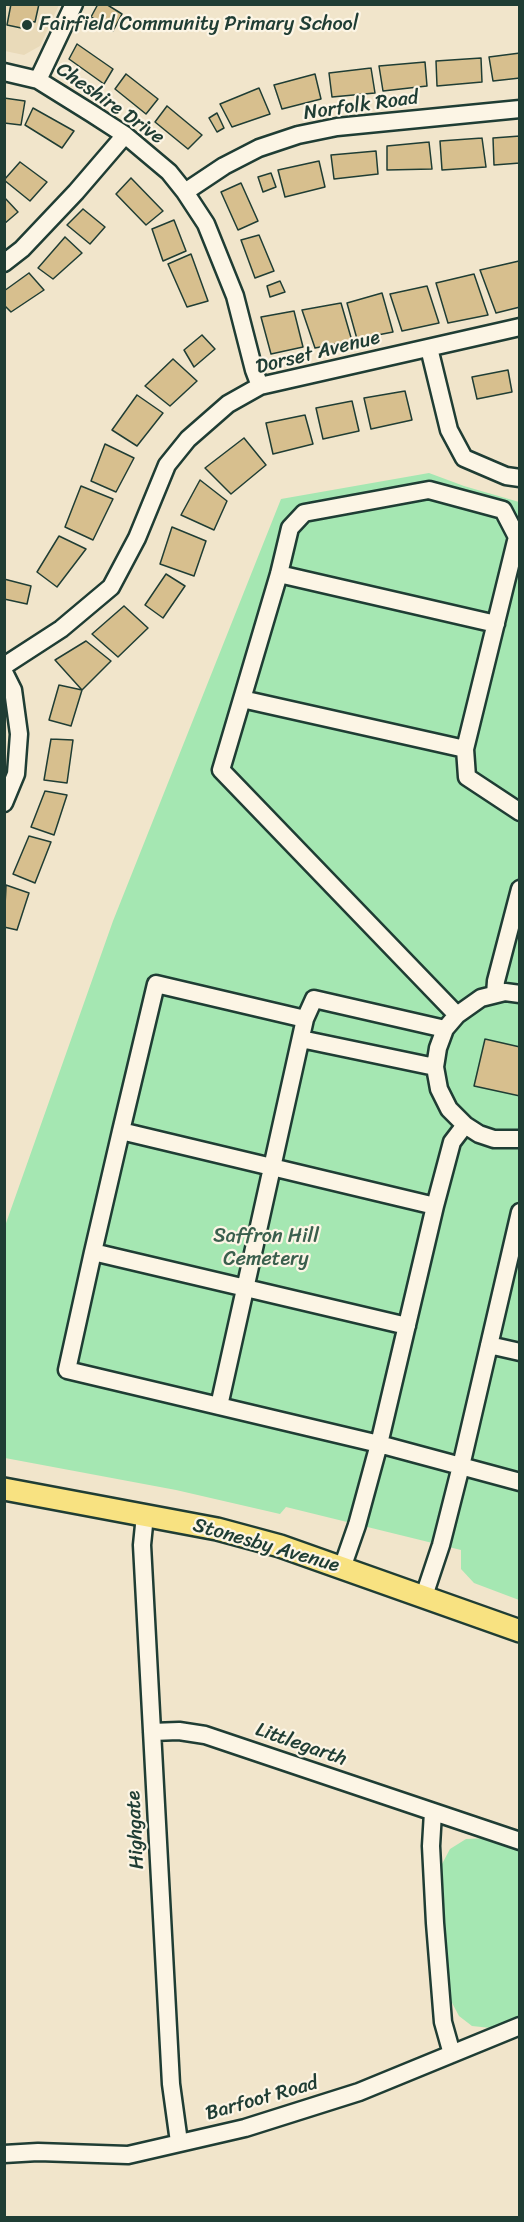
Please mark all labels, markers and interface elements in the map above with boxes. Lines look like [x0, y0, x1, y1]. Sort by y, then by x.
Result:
place label: Fairfield Community Primary School [39, 13, 358, 37]
marker: Fairfield Community Primary School [20, 18, 34, 32]
street label: Cheshire Drive [51, 58, 169, 150]
street label: Norfolk Road [302, 86, 420, 126]
street label: Dorset Avenue [254, 326, 382, 380]
park label: Saffron Hill Cemetery [213, 1225, 319, 1272]
street label: Stonesby Avenue [190, 1514, 342, 1578]
street label: Littlegarth [252, 1718, 350, 1772]
street label: Highgate [122, 1790, 150, 1870]
street label: Barfoot Road [203, 2072, 321, 2126]

